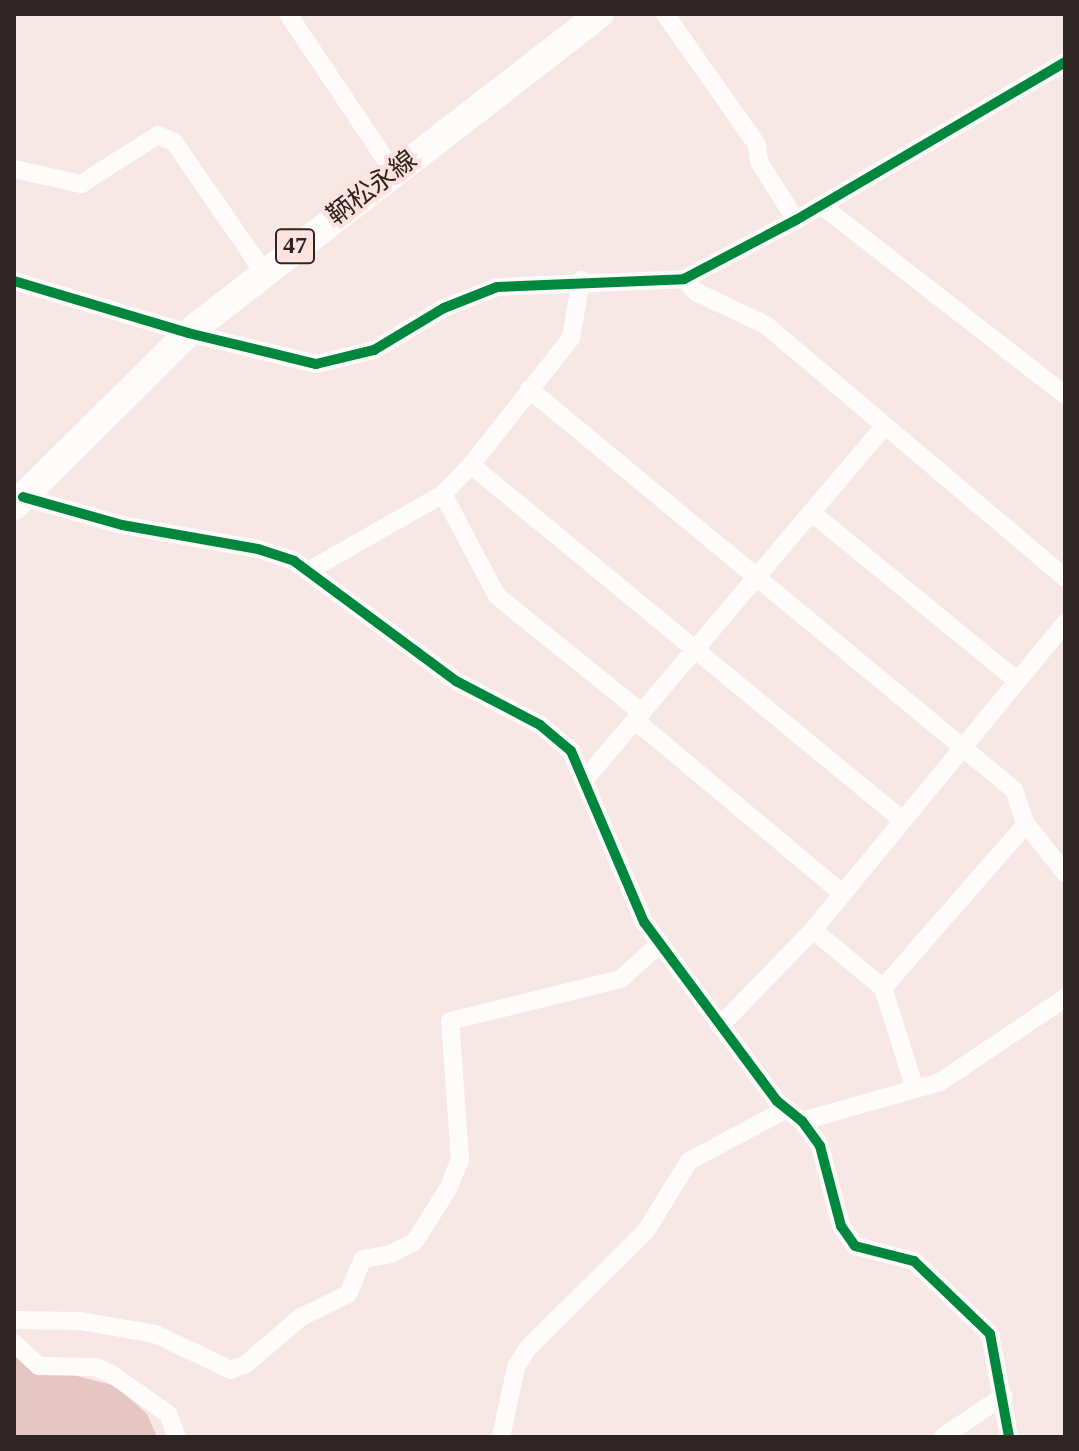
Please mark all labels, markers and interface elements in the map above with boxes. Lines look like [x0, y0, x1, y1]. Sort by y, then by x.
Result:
street label: 鞆松永線 [321, 144, 423, 232]
road number: 47 [275, 226, 315, 266]

